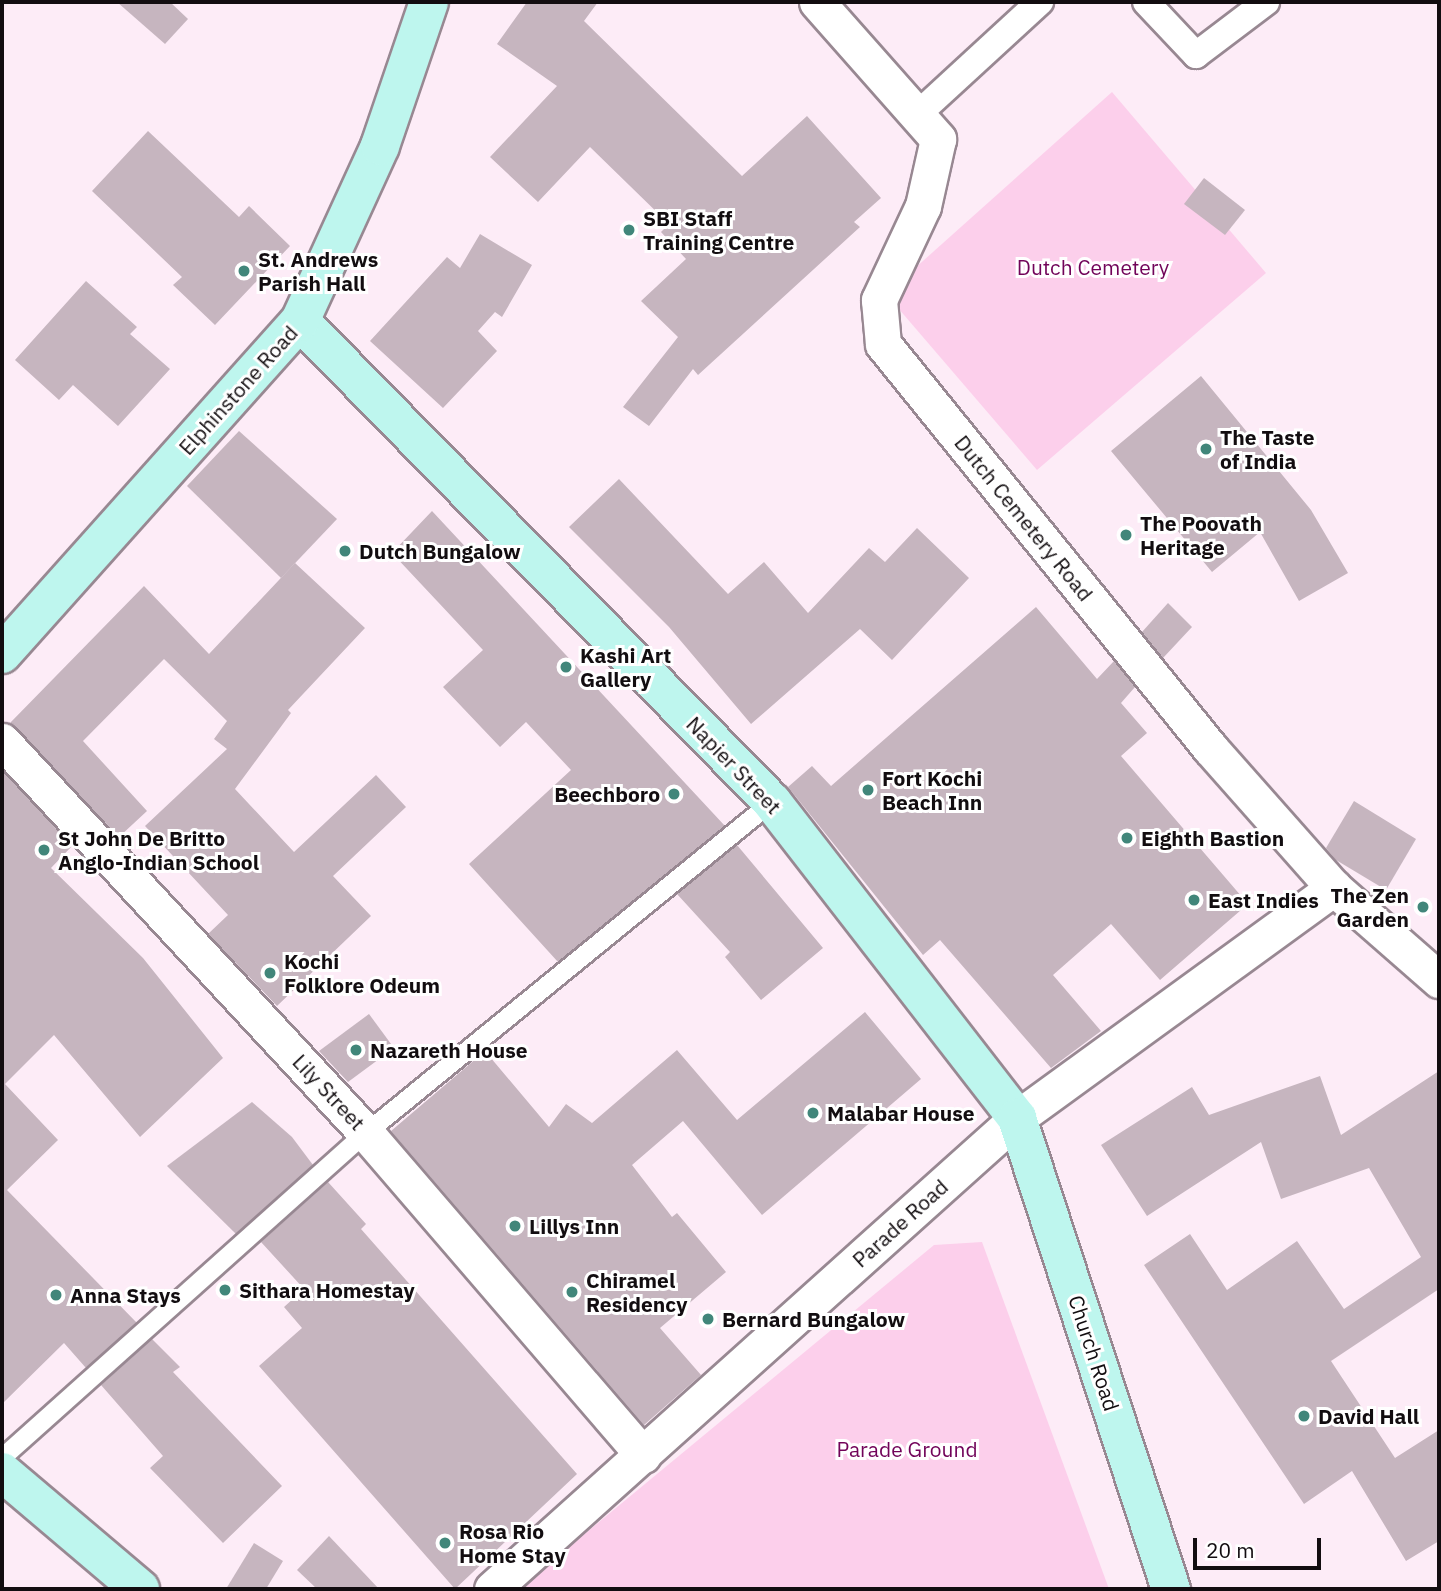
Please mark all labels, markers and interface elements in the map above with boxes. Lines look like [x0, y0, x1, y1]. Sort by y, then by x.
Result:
place label: SBI Staff Training Centre [643, 205, 794, 255]
marker: SBI Staff Training Centre [621, 222, 637, 238]
place label: St. Andrews Parish Hall [258, 246, 378, 296]
park label: Dutch Cemetery [1017, 254, 1169, 280]
marker: St. Andrews Parish Hall [236, 263, 252, 279]
street label: Elphinstone Road [173, 320, 303, 460]
place label: The Taste of India [1220, 424, 1314, 474]
street label: Dutch Cemetery Road [950, 430, 1098, 606]
marker: The Taste of India [1198, 441, 1214, 457]
place label: The Poovath Heritage [1140, 510, 1262, 560]
marker: The Poovath Heritage [1118, 527, 1134, 543]
place label: Dutch Bungalow [359, 538, 521, 564]
marker: Dutch Bungalow [337, 543, 353, 559]
place label: Kashi Art Gallery [580, 642, 671, 692]
marker: Kashi Art Gallery [558, 659, 574, 675]
street label: Napier Street [681, 711, 787, 819]
place label: Fort Kochi Beach Inn [882, 765, 982, 815]
place label: Beechboro [554, 781, 660, 807]
marker: Fort Kochi Beach Inn [860, 782, 876, 798]
marker: Beechboro [666, 786, 682, 802]
place label: St John De Britto Anglo-Indian School [58, 825, 259, 875]
place label: Eighth Bastion [1141, 825, 1284, 851]
marker: Eighth Bastion [1119, 830, 1135, 846]
marker: St John De Britto Anglo-Indian School [36, 842, 52, 858]
place label: The Zen Garden [1331, 882, 1409, 932]
place label: East Indies [1208, 887, 1319, 913]
marker: East Indies [1186, 892, 1202, 908]
marker: The Zen Garden [1415, 899, 1431, 915]
place label: Kochi Folklore Odeum [284, 948, 440, 998]
marker: Kochi Folklore Odeum [262, 965, 278, 981]
place label: Nazareth House [370, 1037, 528, 1063]
marker: Nazareth House [348, 1042, 364, 1058]
street label: Lily Street [288, 1049, 370, 1135]
place label: Malabar House [827, 1100, 975, 1126]
marker: Malabar House [805, 1105, 821, 1121]
street label: Parade Road [847, 1174, 953, 1272]
place label: Lillys Inn [529, 1213, 619, 1239]
marker: Lillys Inn [507, 1218, 523, 1234]
place label: Chiramel Residency [586, 1267, 687, 1317]
place label: Sithara Homestay [239, 1277, 415, 1303]
place label: Anna Stays [70, 1282, 181, 1308]
marker: Sithara Homestay [217, 1282, 233, 1298]
marker: Chiramel Residency [564, 1284, 580, 1300]
marker: Anna Stays [48, 1287, 64, 1303]
street label: Church Road [1063, 1292, 1125, 1414]
place label: Bernard Bungalow [722, 1306, 905, 1332]
marker: Bernard Bungalow [700, 1311, 716, 1327]
place label: David Hall [1318, 1403, 1419, 1429]
marker: David Hall [1296, 1408, 1312, 1424]
park label: Parade Ground [836, 1436, 978, 1462]
place label: Rosa Rio Home Stay [459, 1518, 566, 1568]
scale bar [1196, 1524, 1324, 1568]
marker: Rosa Rio Home Stay [437, 1535, 453, 1551]
text: 20 m [1206, 1536, 1255, 1564]

